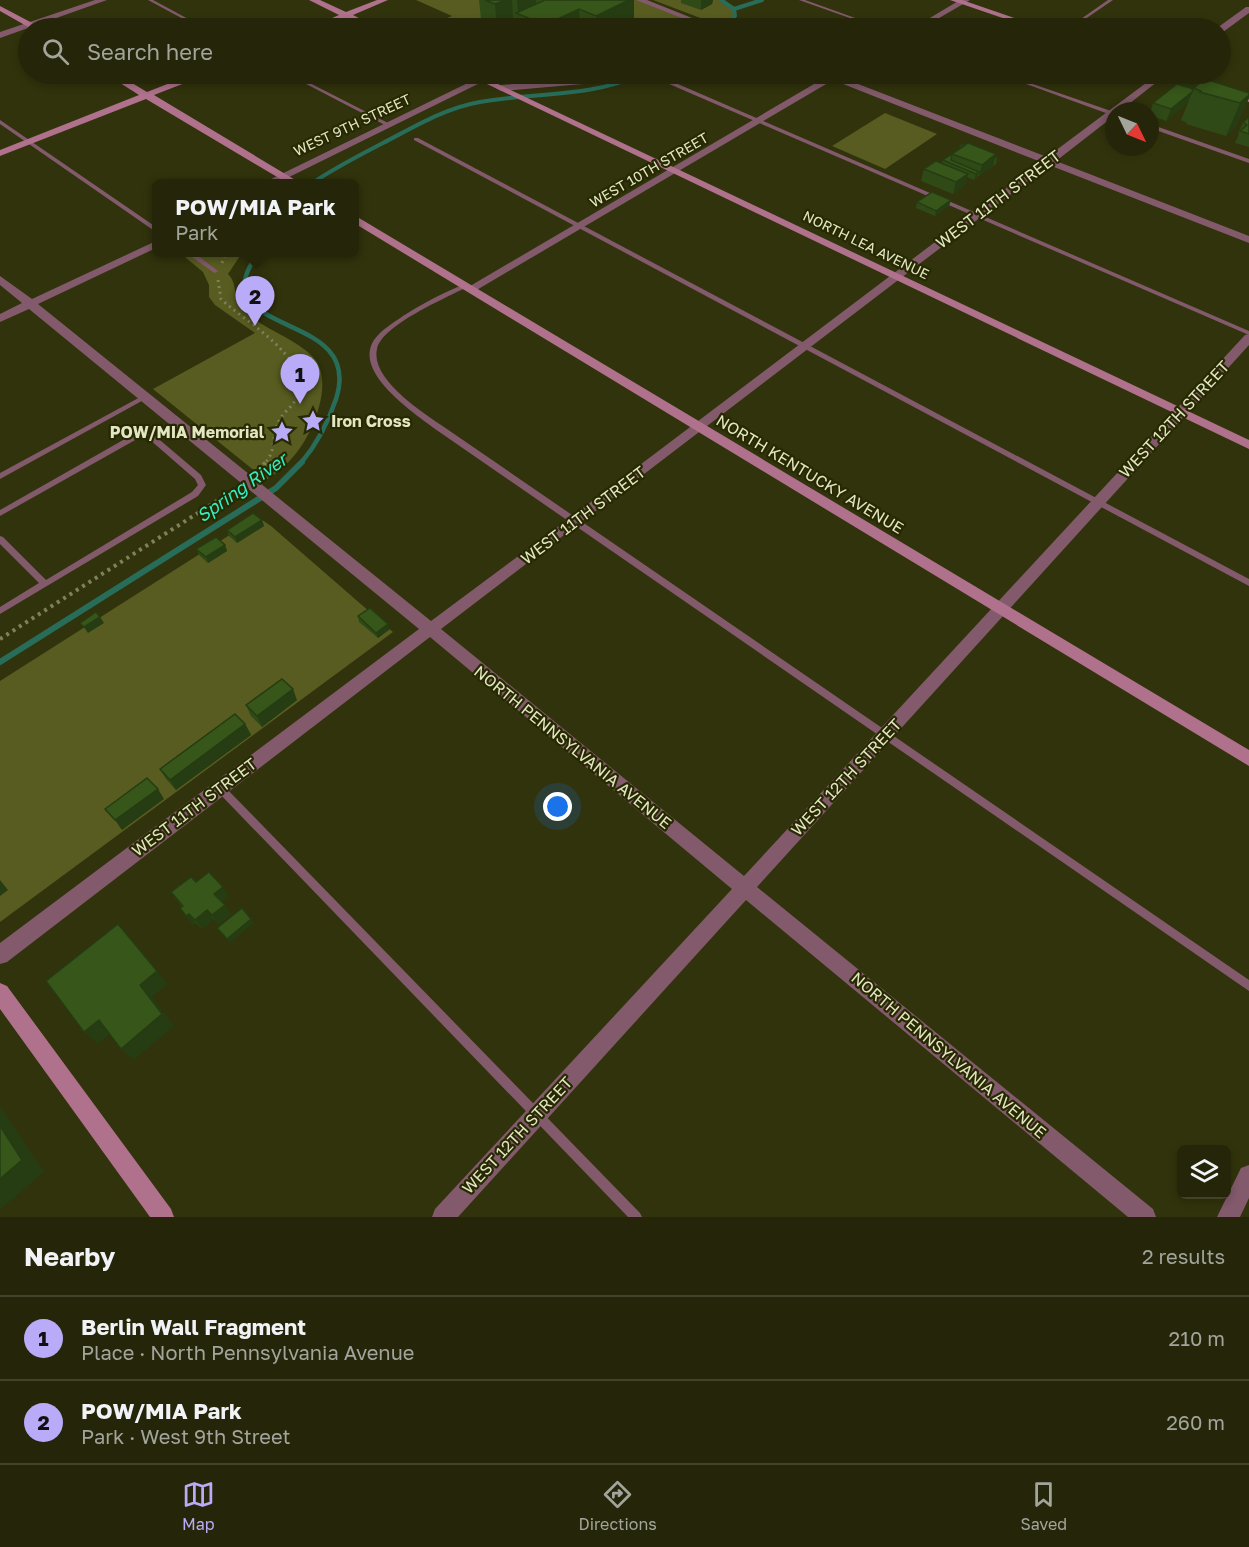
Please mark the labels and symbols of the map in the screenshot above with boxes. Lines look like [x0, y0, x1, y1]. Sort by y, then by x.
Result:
street label: WEST 9TH STREET [291, 90, 413, 159]
north arrow [1105, 102, 1159, 156]
street label: WEST 10TH STREET [586, 129, 711, 210]
street label: WEST 11TH STREET [932, 145, 1064, 252]
street label: NORTH LEA AVENUE [800, 207, 932, 282]
pin: 2 [236, 276, 274, 326]
pin: 1 [280, 354, 320, 404]
street label: WEST 12TH STREET [1115, 356, 1233, 482]
place icon: Iron Cross [300, 408, 326, 434]
street label: NORTH KENTUCKY AVENUE [713, 410, 907, 538]
place label: Iron Cross [331, 411, 411, 431]
place icon: POW/MIA Memorial [269, 419, 295, 445]
place label: POW/MIA Memorial [110, 422, 265, 442]
water label: Spring River [192, 446, 293, 526]
street label: WEST 11TH STREET [517, 461, 649, 568]
street label: NORTH PENNSYLVANIA AVENUE [470, 661, 676, 833]
street label: WEST 12TH STREET [787, 714, 905, 840]
street label: WEST 11TH STREET [128, 753, 260, 860]
your location [543, 792, 572, 821]
street label: NORTH PENNSYLVANIA AVENUE [847, 968, 1051, 1142]
street label: WEST 12TH STREET [458, 1072, 576, 1198]

